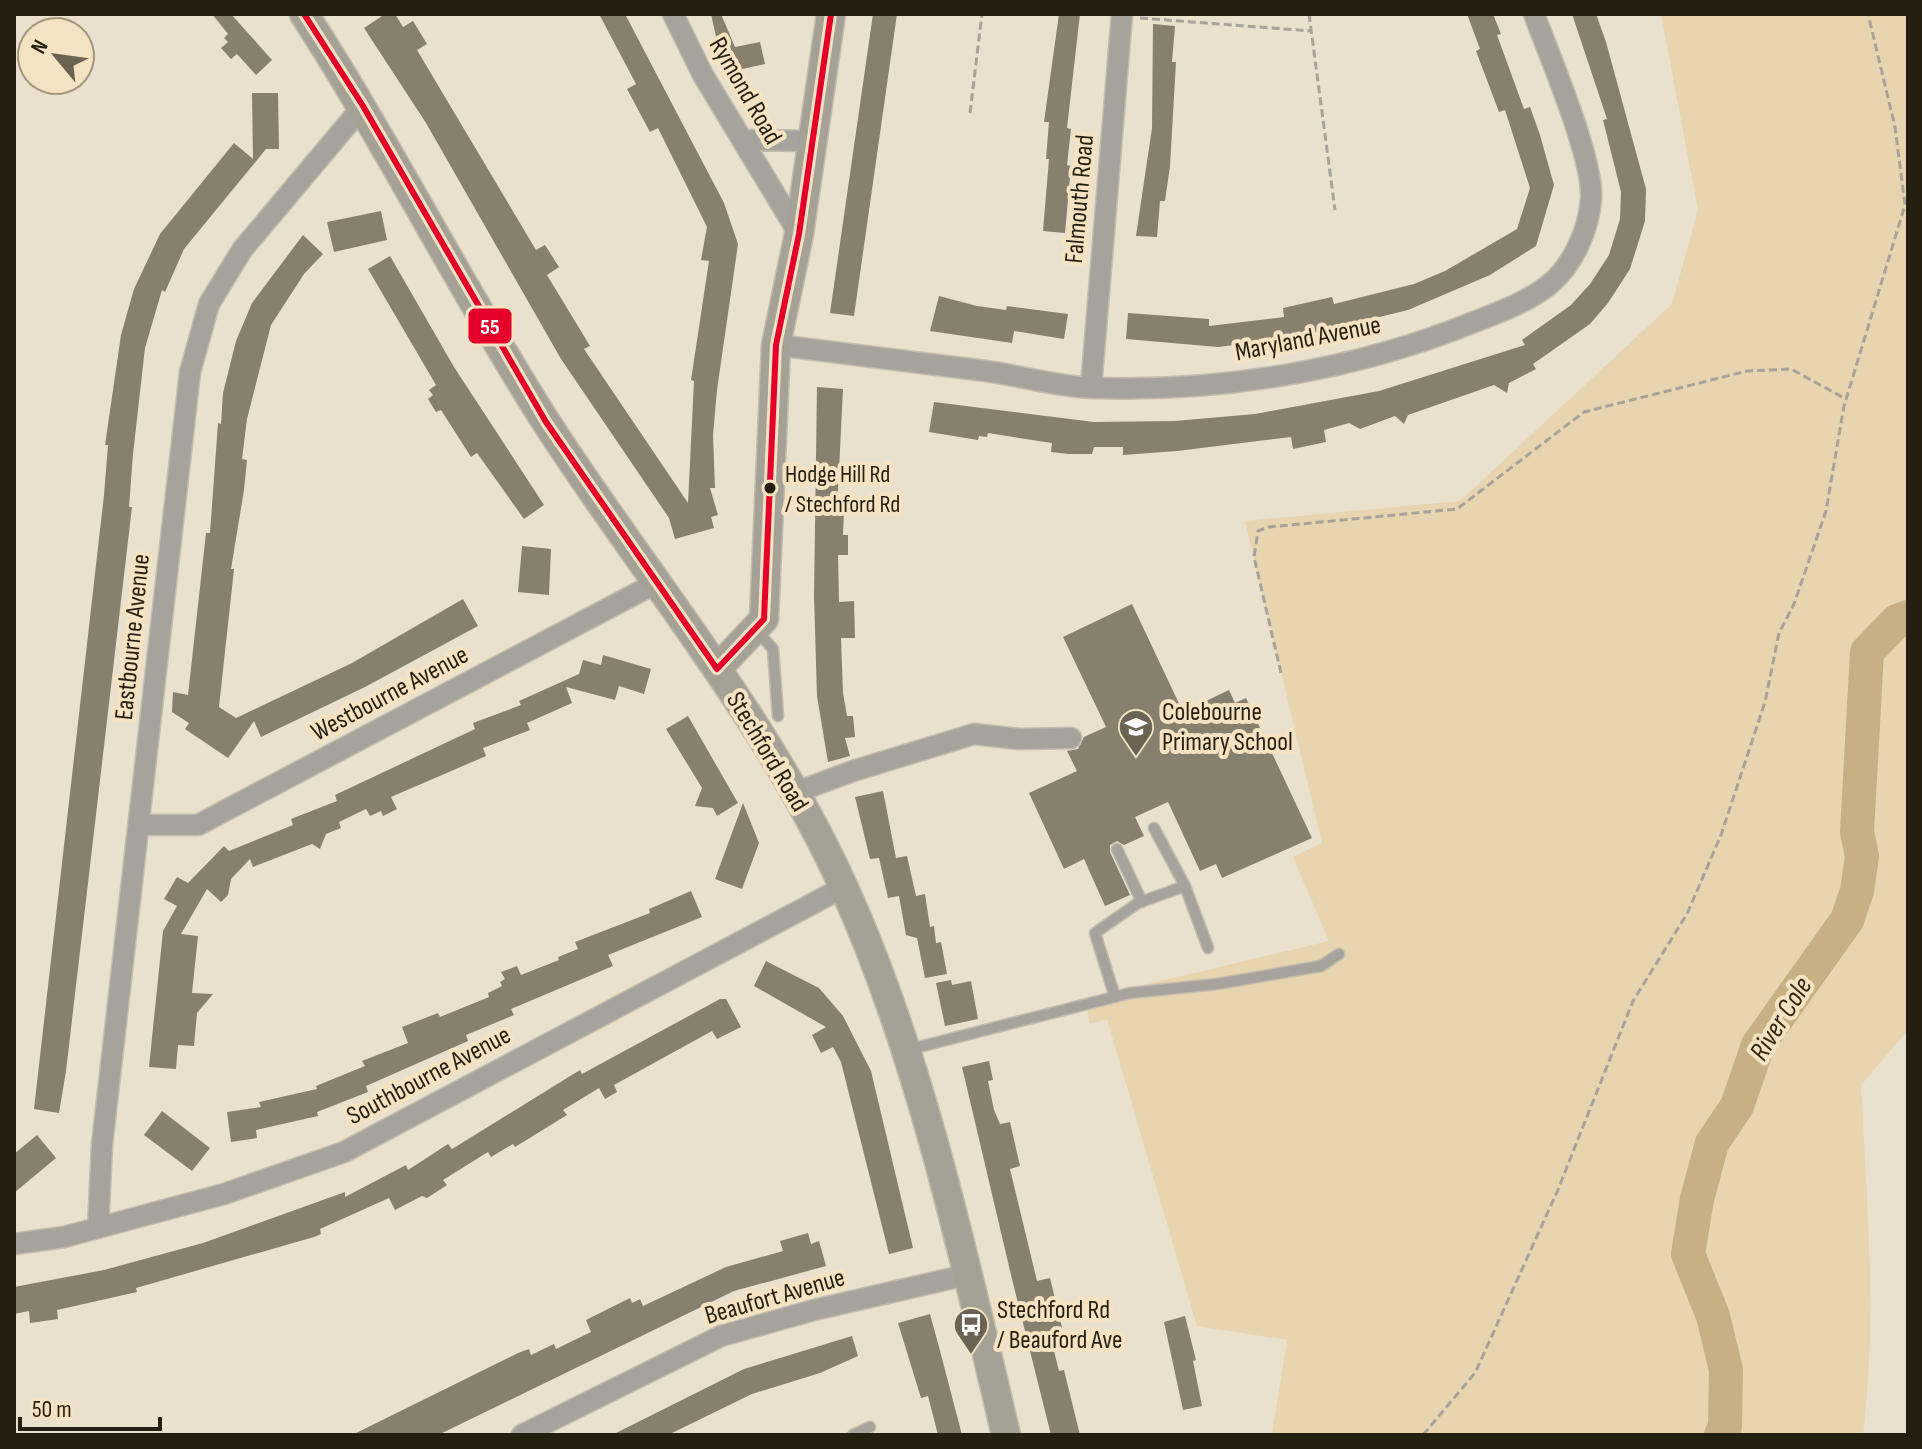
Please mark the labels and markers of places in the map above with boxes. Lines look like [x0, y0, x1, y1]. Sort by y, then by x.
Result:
place label: Hodge Hill Rd / Stechford Rd [785, 460, 900, 519]
marker: Hodge Hill Rd / Stechford Rd [762, 480, 778, 496]
place label: Colebourne Primary School [1162, 697, 1293, 758]
school or university icon: Colebourne Primary School [1117, 708, 1155, 758]
place label: Stechford Rd / Beauford Ave [997, 1295, 1122, 1356]
bus stop icon: Stechford Rd / Beauford Ave [952, 1306, 990, 1356]

